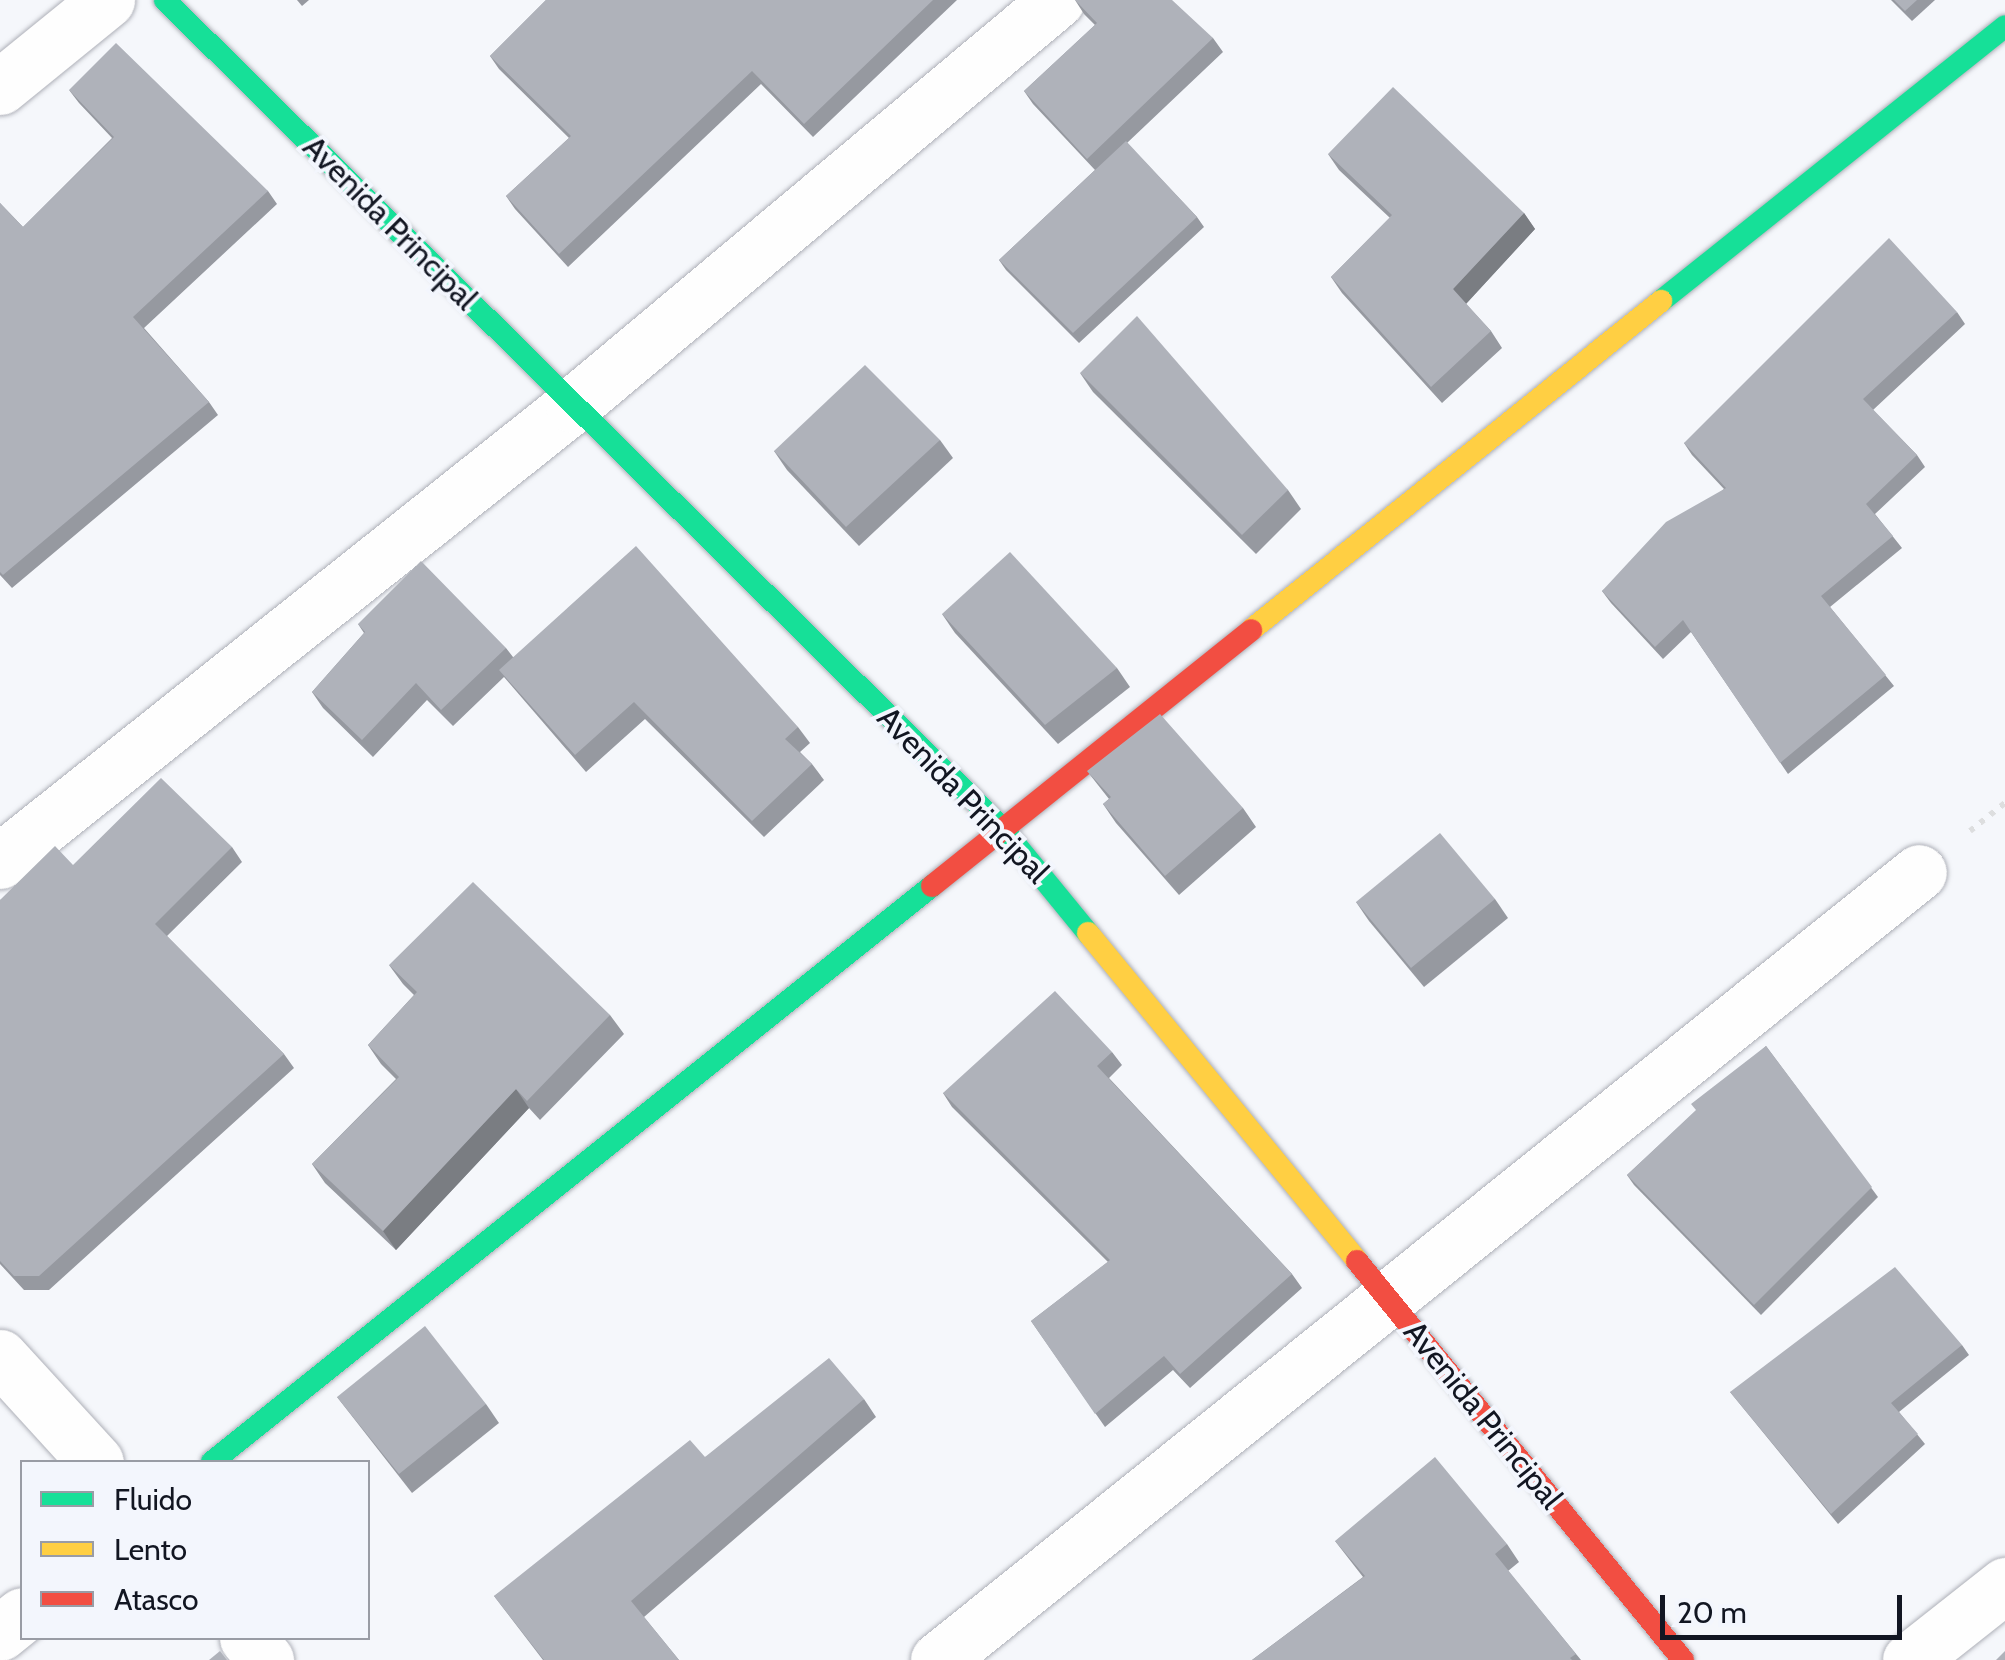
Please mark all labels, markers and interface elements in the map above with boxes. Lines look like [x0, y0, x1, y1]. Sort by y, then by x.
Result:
street label: Avenida Principal [295, 128, 485, 318]
street label: Avenida Principal [869, 699, 1057, 891]
street label: Avenida Principal [1396, 1313, 1570, 1517]
legend [20, 1460, 370, 1640]
text: Fluido [114, 1481, 192, 1518]
text: Lento [114, 1531, 187, 1568]
scale bar [1665, 1575, 1908, 1637]
text: Atasco [114, 1581, 199, 1618]
text: 20 m [1677, 1594, 1747, 1631]

